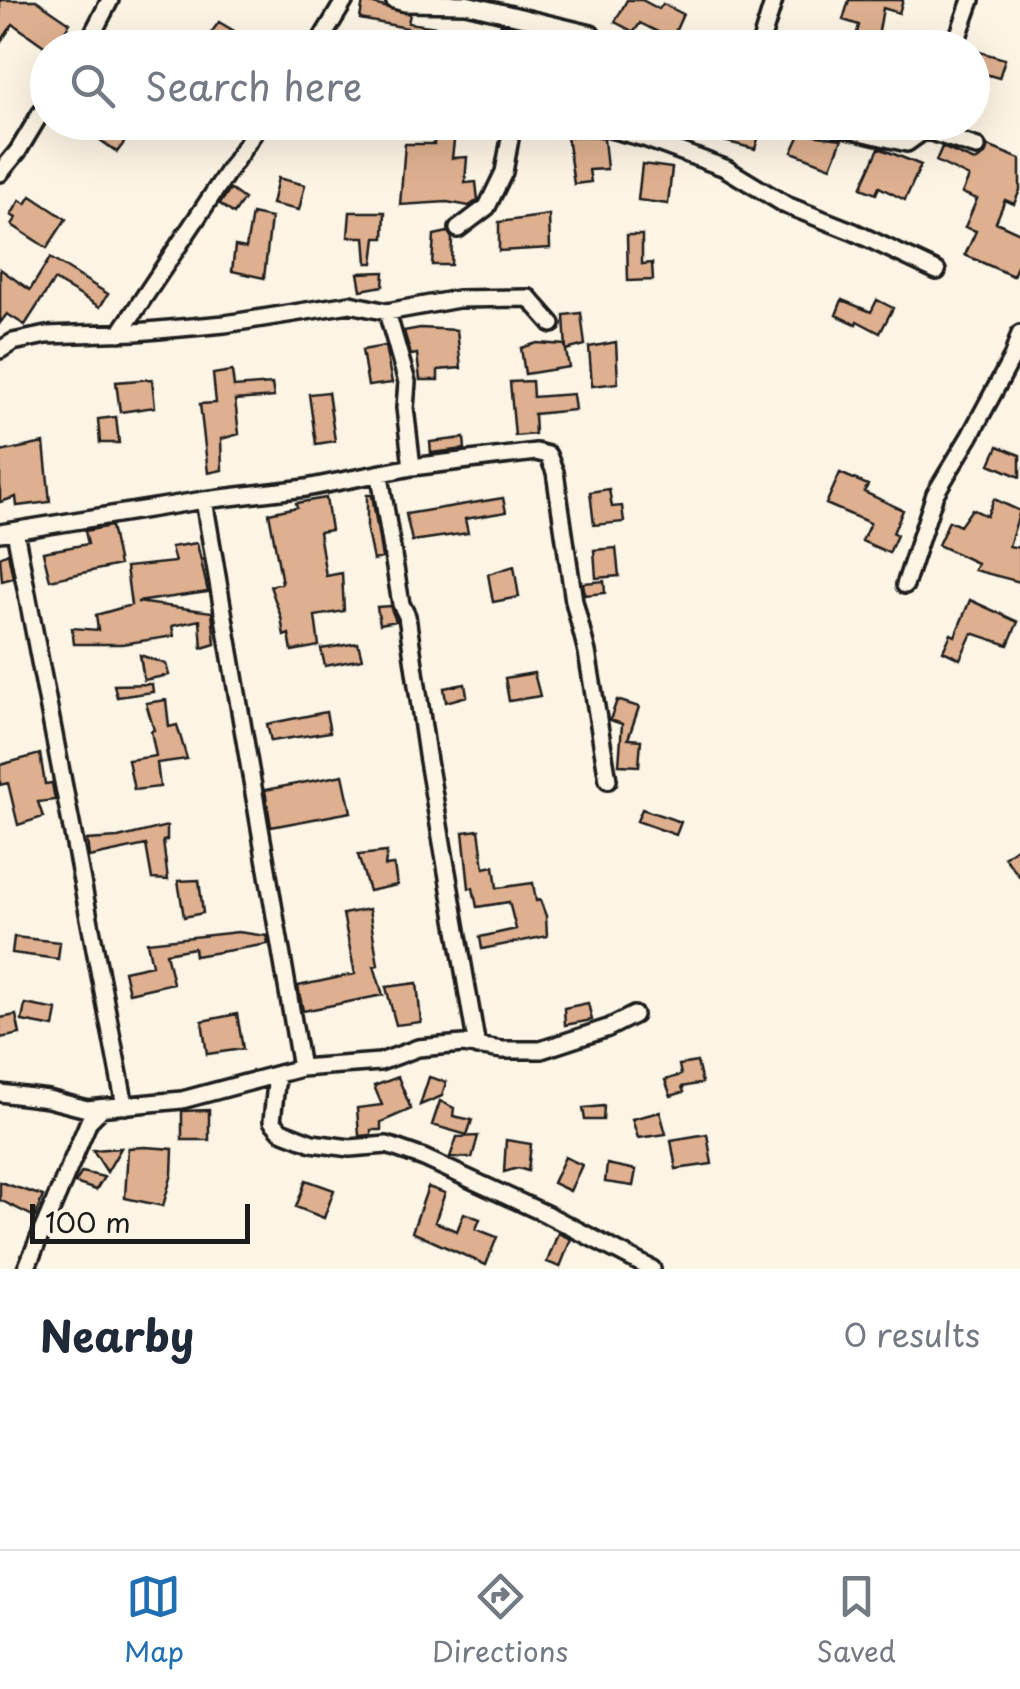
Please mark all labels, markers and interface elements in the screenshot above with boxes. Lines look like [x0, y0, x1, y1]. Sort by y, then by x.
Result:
search box [30, 30, 990, 140]
text: Search here [145, 57, 362, 114]
icon: search [65, 58, 120, 113]
scale bar [30, 1199, 250, 1244]
text: 100 m [45, 1200, 131, 1243]
text: Nearby [40, 1303, 194, 1366]
text: 0 results [844, 1310, 980, 1358]
tab: Map [124, 1569, 184, 1672]
tab: Directions [432, 1569, 568, 1672]
tab: Saved [816, 1569, 896, 1672]

